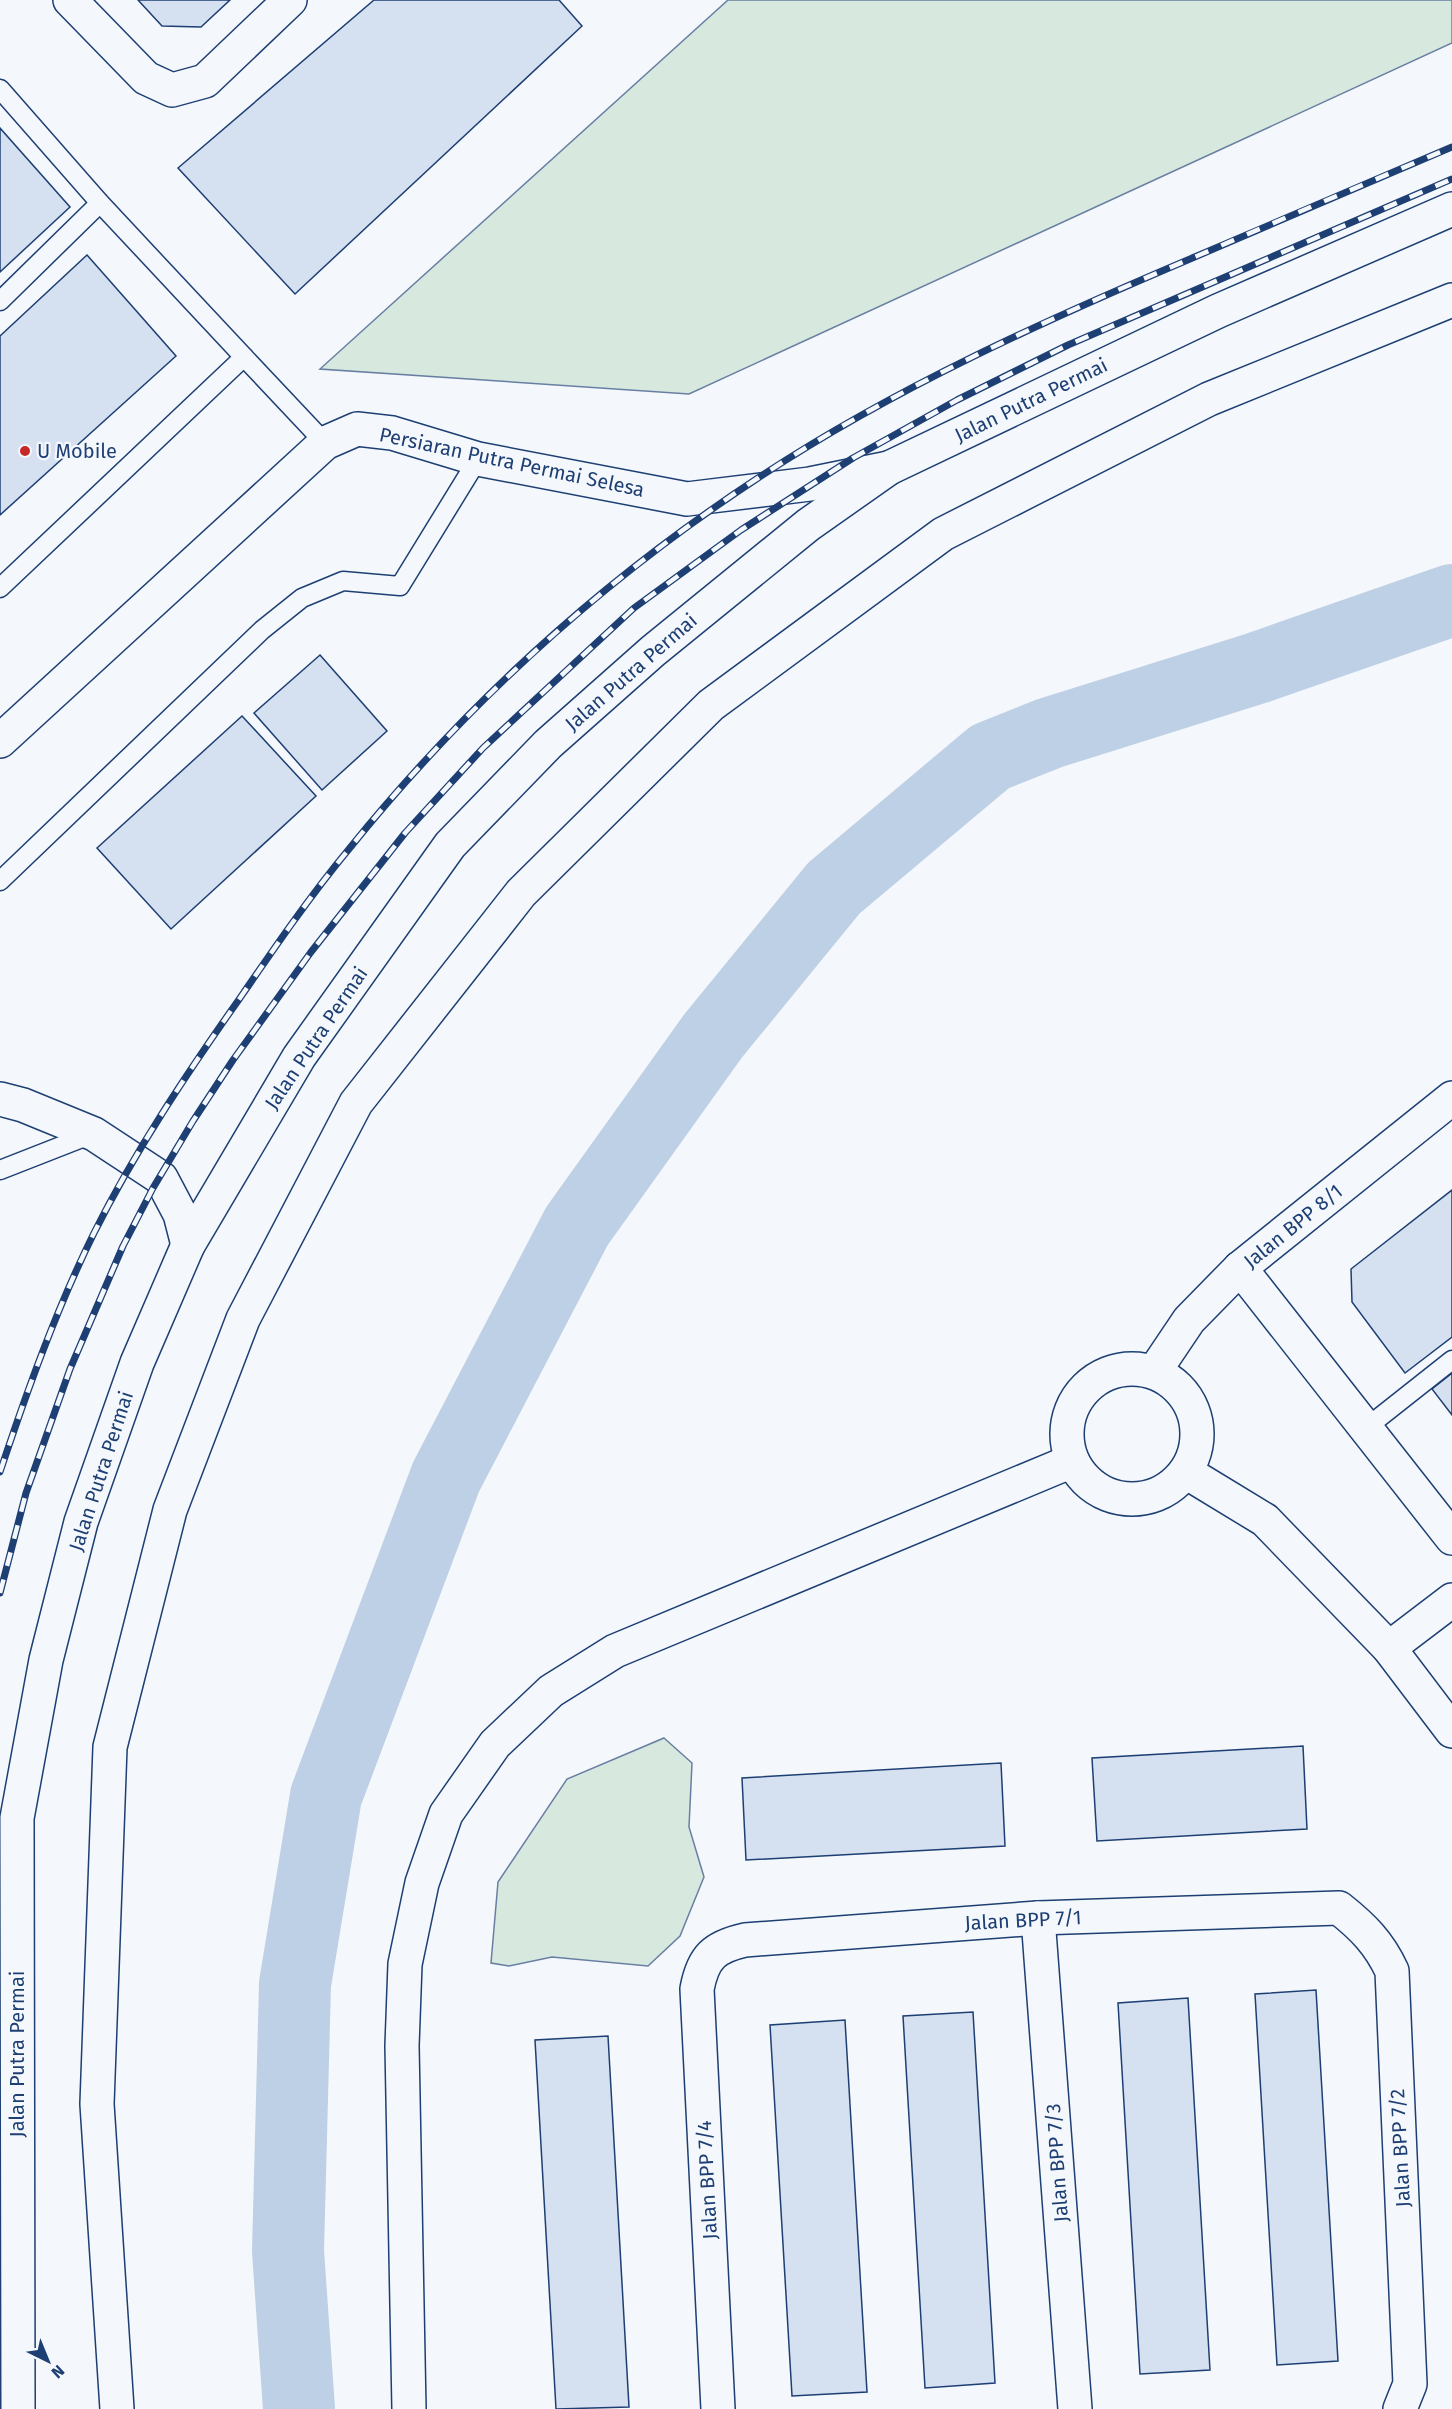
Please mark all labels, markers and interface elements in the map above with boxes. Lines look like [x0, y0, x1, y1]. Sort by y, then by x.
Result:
street label: Jalan Putra Permai [951, 353, 1111, 447]
street label: Persiaran Putra Permai Selesa [377, 422, 647, 502]
place label: U Mobile [37, 439, 117, 463]
marker: U Mobile [18, 444, 32, 458]
street label: Jalan Putra Permai [560, 608, 702, 736]
street label: Jalan Putra Permai [259, 962, 373, 1114]
street label: Jalan BPP 8/1 [1239, 1179, 1347, 1273]
street label: Jalan Putra Permai [64, 1388, 138, 1554]
street label: Jalan BPP 7/1 [964, 1905, 1082, 1935]
street label: Jalan Putra Permai [5, 1971, 29, 2137]
street label: Jalan BPP 7/2 [1385, 2088, 1415, 2208]
street label: Jalan BPP 7/3 [1041, 2103, 1073, 2223]
street label: Jalan BPP 7/4 [692, 2119, 722, 2240]
north arrow [18, 2331, 78, 2391]
text: N [48, 2361, 68, 2382]

